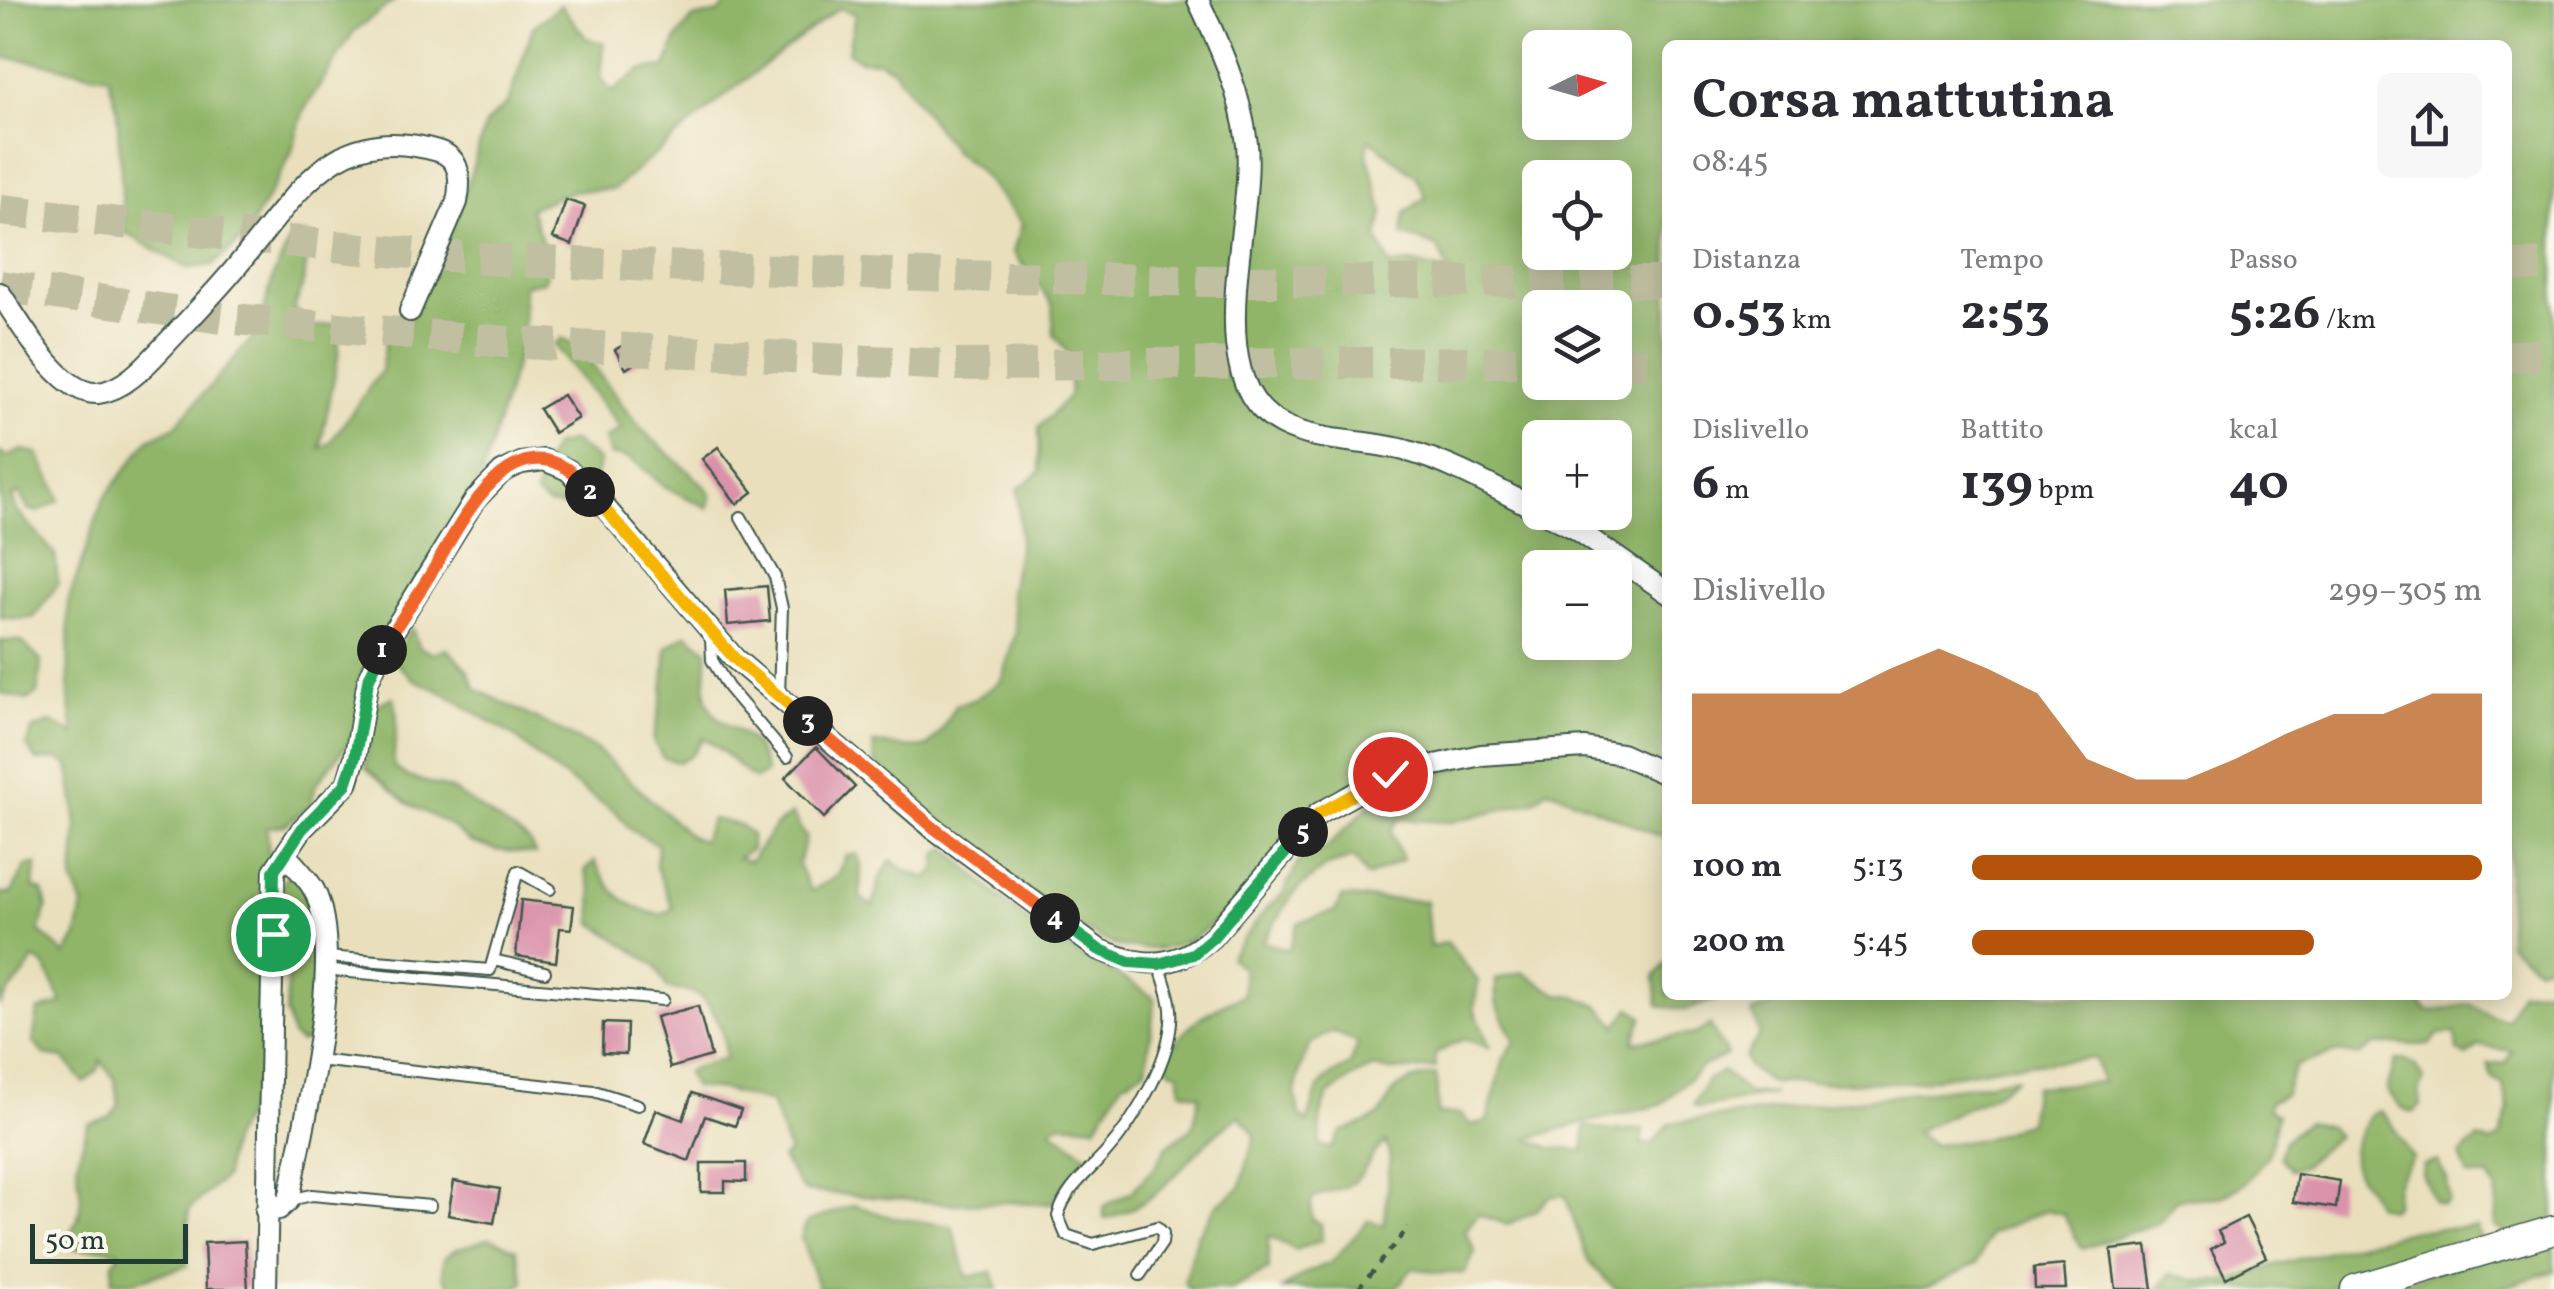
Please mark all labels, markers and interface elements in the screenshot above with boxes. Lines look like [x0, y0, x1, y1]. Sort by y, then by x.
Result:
north arrow [1522, 30, 1632, 140]
map controls [1522, 30, 1632, 660]
text: Corsa mattutina [1692, 65, 2115, 141]
button: share [2377, 73, 2482, 178]
text: 08:45 [1692, 141, 1769, 185]
button: locate [1522, 160, 1632, 270]
text: Distanza [1692, 241, 1801, 280]
text: Tempo [1960, 241, 2044, 280]
text: Passo [2229, 241, 2298, 280]
text: 0.53 [1692, 280, 1786, 350]
text: 2:53 [1960, 280, 2050, 350]
text: 5:26 [2229, 280, 2320, 350]
button: layers [1522, 290, 1632, 400]
text: km [1786, 301, 1832, 340]
text: /km [2320, 301, 2376, 340]
text: Dislivello [1692, 411, 1809, 450]
text: Battito [1960, 411, 2044, 450]
text: kcal [2229, 411, 2278, 450]
button: + [1522, 420, 1632, 530]
text: 6 [1692, 450, 1719, 520]
text: 139 [1960, 450, 2033, 520]
text: 40 [2229, 450, 2289, 520]
pin: 2 [565, 467, 615, 517]
text: m [1719, 471, 1750, 510]
text: bpm [2033, 471, 2095, 510]
text: 2 [583, 472, 597, 511]
button: − [1522, 550, 1632, 660]
text: Dislivello [1692, 570, 1826, 614]
text: 299–305 m [2328, 570, 2482, 614]
pin: 1 [357, 625, 407, 675]
text: 1 [376, 630, 388, 669]
pin: 3 [783, 696, 833, 746]
text: 3 [801, 701, 815, 740]
pin [1348, 732, 1433, 817]
icon: check [1363, 747, 1418, 802]
pin: 5 [1278, 807, 1328, 857]
text: 5 [1296, 812, 1310, 851]
text: 100 m [1692, 846, 1782, 890]
text: 5:13 [1852, 846, 1904, 890]
pin [231, 892, 316, 977]
pin: 4 [1030, 893, 1080, 943]
text: 4 [1047, 898, 1063, 937]
icon: arrive [246, 907, 301, 962]
text: 200 m [1692, 921, 1786, 965]
text: 5:45 [1852, 921, 1908, 965]
scale bar [30, 1219, 188, 1264]
text: 50 m [45, 1222, 105, 1261]

